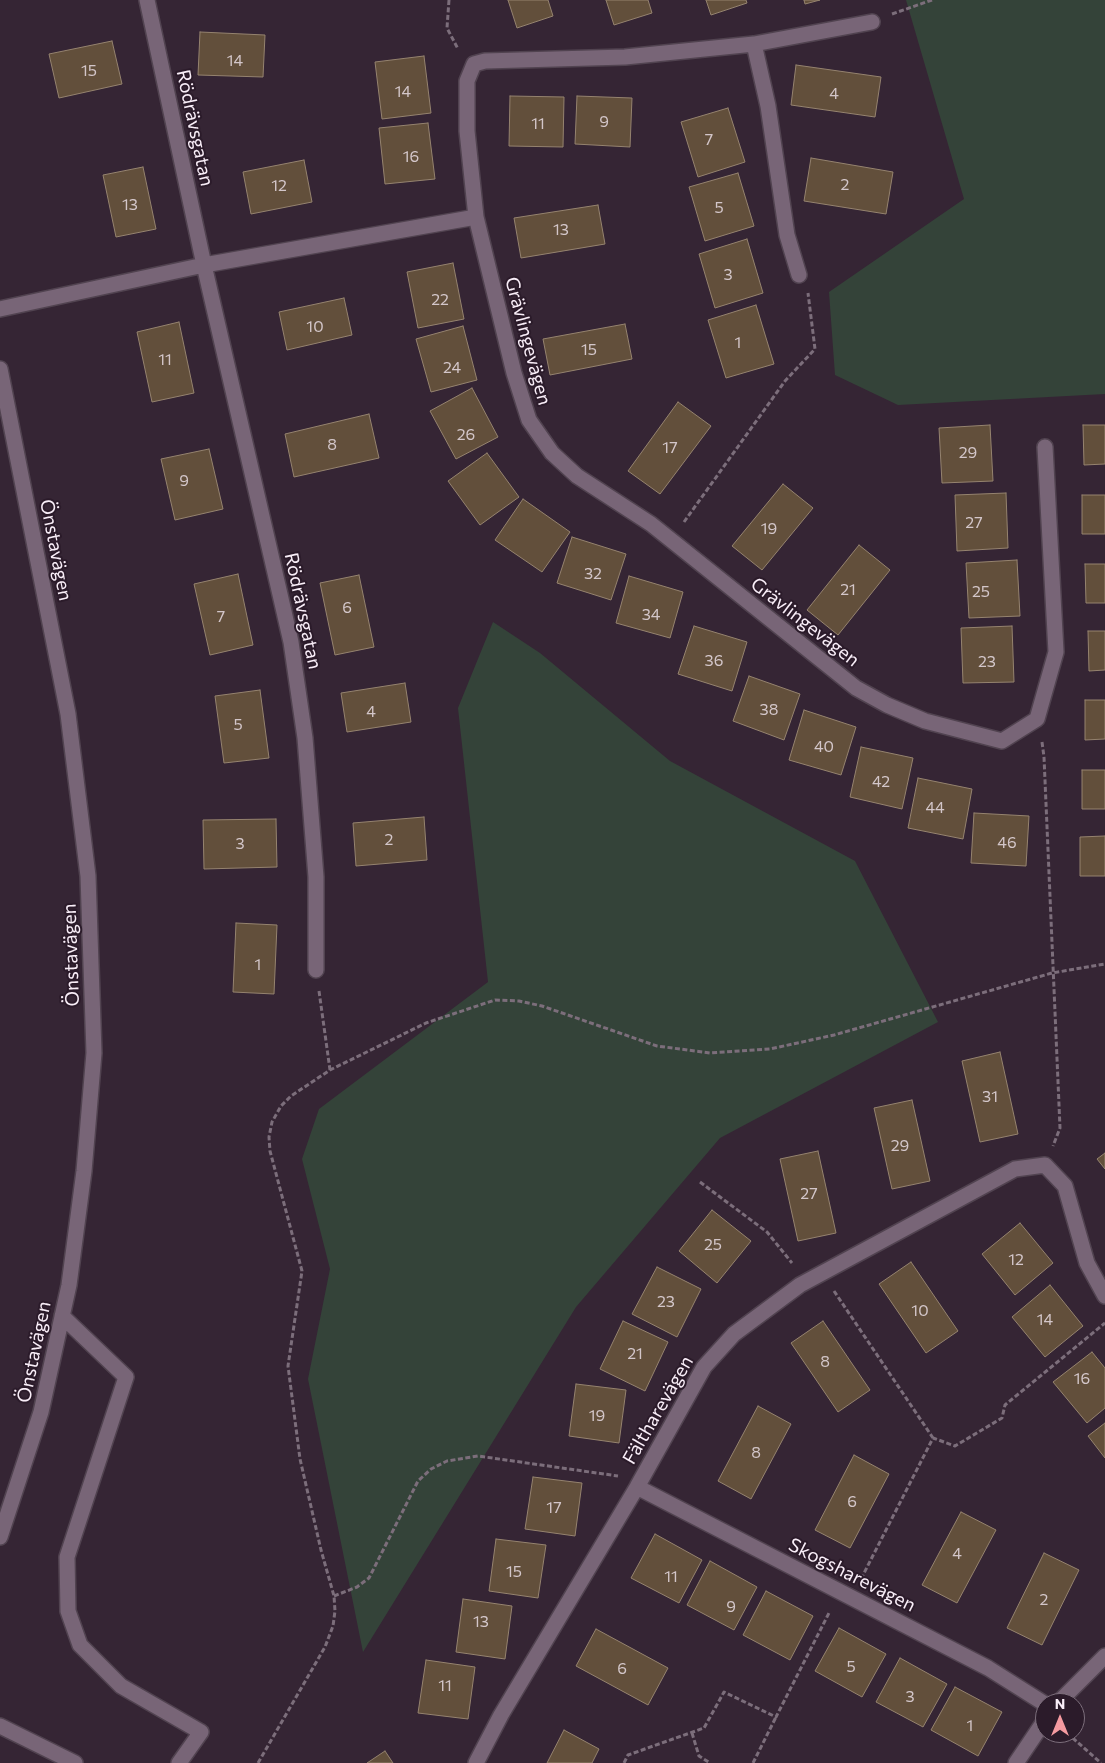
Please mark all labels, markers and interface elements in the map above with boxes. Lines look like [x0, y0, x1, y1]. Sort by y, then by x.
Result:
house number: 14 [227, 51, 243, 71]
house number: 15 [81, 61, 97, 81]
street label: Rödrävsgatan [172, 68, 218, 188]
house number: 14 [395, 82, 411, 102]
house number: 4 [829, 84, 839, 104]
house number: 9 [599, 112, 609, 132]
house number: 11 [531, 114, 545, 134]
house number: 7 [705, 130, 713, 150]
house number: 16 [403, 147, 419, 167]
house number: 2 [841, 175, 849, 195]
house number: 12 [271, 176, 287, 196]
house number: 13 [122, 195, 138, 215]
house number: 5 [714, 198, 724, 218]
house number: 13 [553, 220, 569, 240]
house number: 3 [723, 265, 733, 285]
street label: Grävlingevägen [500, 274, 556, 408]
house number: 22 [431, 290, 449, 310]
house number: 10 [306, 317, 324, 337]
house number: 1 [735, 333, 741, 353]
house number: 15 [581, 340, 597, 360]
house number: 11 [158, 350, 172, 370]
house number: 24 [443, 358, 461, 378]
house number: 26 [457, 425, 475, 445]
house number: 8 [327, 435, 337, 455]
house number: 17 [662, 438, 678, 458]
house number: 29 [959, 443, 977, 463]
house number: 9 [179, 471, 189, 491]
street label: Önstavägen [35, 497, 77, 603]
house number: 27 [965, 513, 983, 533]
house number: 19 [761, 519, 777, 539]
street label: Rödrävsgatan [280, 551, 326, 671]
house number: 32 [584, 564, 602, 584]
street label: Grävlingevägen [746, 572, 864, 672]
house number: 21 [840, 580, 856, 600]
house number: 25 [972, 582, 990, 602]
house number: 6 [342, 598, 352, 618]
house number: 34 [642, 605, 660, 625]
house number: 7 [217, 607, 225, 627]
house number: 36 [705, 651, 723, 671]
house number: 23 [978, 652, 996, 672]
house number: 38 [760, 700, 778, 720]
house number: 4 [366, 702, 376, 722]
house number: 5 [233, 715, 243, 735]
house number: 40 [814, 737, 834, 757]
house number: 42 [872, 772, 890, 792]
house number: 44 [925, 798, 945, 818]
house number: 2 [385, 830, 393, 850]
house number: 46 [997, 833, 1017, 853]
house number: 3 [235, 834, 245, 854]
street label: Önstavägen [58, 903, 84, 1007]
house number: 1 [255, 955, 261, 975]
house number: 31 [982, 1087, 998, 1107]
house number: 29 [891, 1136, 909, 1156]
house number: 27 [800, 1184, 818, 1204]
house number: 25 [704, 1235, 722, 1255]
house number: 12 [1008, 1250, 1024, 1270]
house number: 23 [657, 1292, 675, 1312]
street label: Önstavägen [12, 1299, 56, 1405]
house number: 10 [911, 1301, 929, 1321]
house number: 14 [1037, 1310, 1053, 1330]
house number: 21 [627, 1344, 643, 1364]
street label: Fältharevägen [618, 1352, 698, 1468]
house number: 8 [820, 1352, 830, 1372]
house number: 16 [1074, 1369, 1090, 1389]
house number: 19 [589, 1406, 605, 1426]
house number: 8 [751, 1443, 761, 1463]
house number: 6 [847, 1492, 857, 1512]
house number: 17 [546, 1498, 562, 1518]
street label: Skogsharevägen [785, 1533, 919, 1617]
house number: 4 [952, 1544, 962, 1564]
house number: 15 [506, 1562, 522, 1582]
house number: 11 [664, 1567, 678, 1587]
house number: 2 [1040, 1590, 1048, 1610]
house number: 9 [726, 1597, 736, 1617]
house number: 13 [473, 1612, 489, 1632]
house number: 5 [846, 1657, 856, 1677]
house number: 6 [617, 1659, 627, 1679]
house number: 11 [438, 1676, 452, 1696]
house number: 3 [905, 1687, 915, 1707]
north arrow [1035, 1693, 1085, 1743]
text: N [1055, 1695, 1065, 1712]
house number: 1 [967, 1716, 973, 1736]

